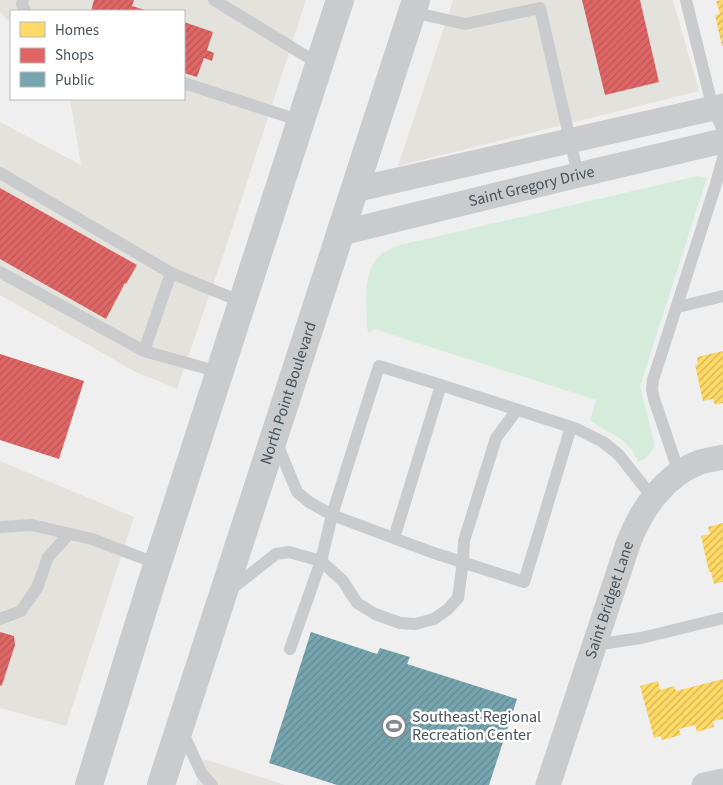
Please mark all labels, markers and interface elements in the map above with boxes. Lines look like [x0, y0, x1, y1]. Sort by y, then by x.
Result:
legend [10, 10, 185, 100]
text: Homes [55, 20, 99, 41]
text: Shops [55, 45, 94, 66]
text: Public [55, 70, 94, 91]
street label: Saint Gregory Drive [466, 161, 597, 212]
street label: North Point Boulevard [255, 319, 322, 467]
street label: Saint Bridget Lane [580, 538, 639, 662]
place label: Southeast Regional Recreation Center [412, 706, 541, 746]
sports icon: Southeast Regional Recreation Center [381, 713, 407, 739]

